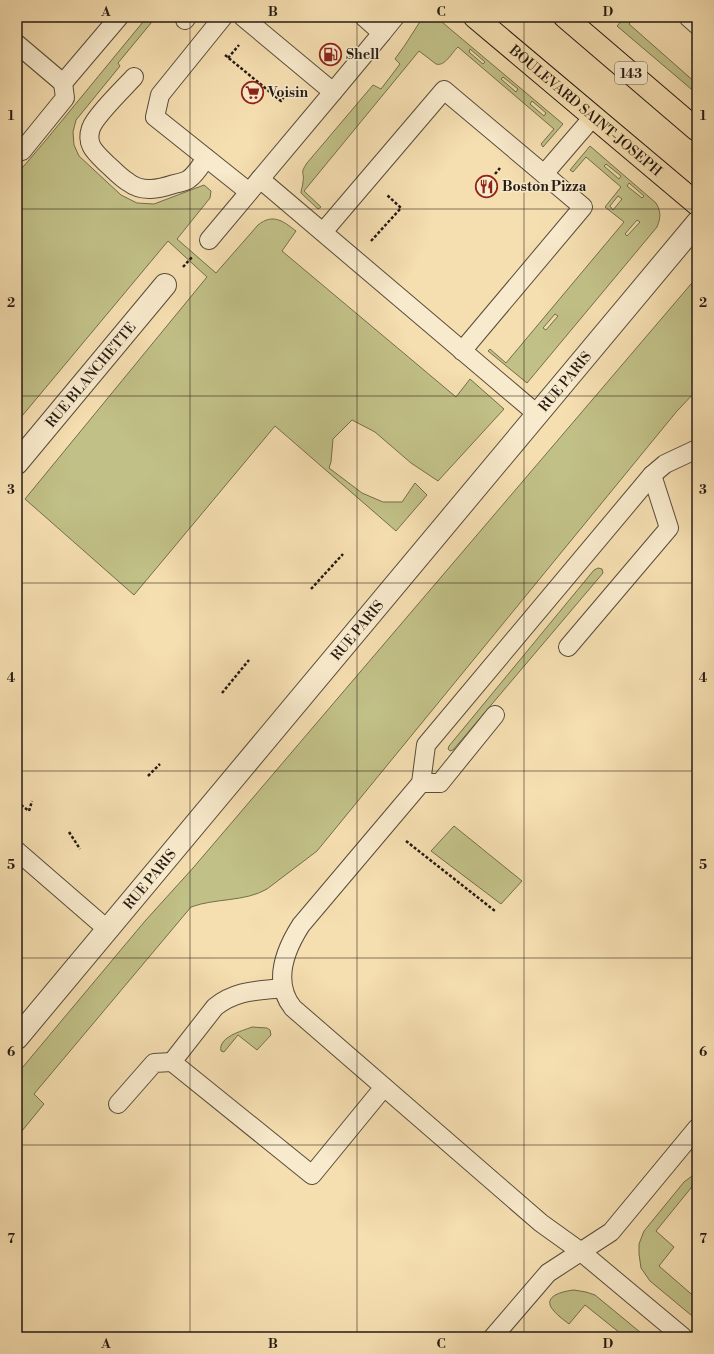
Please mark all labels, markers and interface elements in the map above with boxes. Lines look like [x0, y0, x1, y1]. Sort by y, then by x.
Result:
text: A [100, 4, 111, 20]
text: B [268, 4, 278, 20]
text: C [436, 4, 446, 20]
text: D [603, 4, 613, 20]
fuel station icon: Shell [317, 41, 343, 67]
street label: BOULEVARD SAINT-JOSEPH [505, 41, 666, 181]
place label: Shell [346, 46, 380, 64]
road number: 143 [615, 62, 647, 84]
supermarket icon: Voisin [239, 79, 265, 105]
place label: Voisin [267, 84, 308, 102]
text: 1 [8, 108, 15, 124]
text: 1 [700, 108, 707, 124]
restaurant icon: Boston Pizza [474, 173, 500, 199]
place label: Boston Pizza [502, 178, 587, 196]
text: 2 [7, 295, 15, 311]
text: 2 [699, 295, 707, 311]
street label: RUE BLANCHETTE [42, 319, 140, 432]
street label: RUE PARIS [535, 348, 596, 416]
text: 3 [7, 482, 15, 498]
text: 3 [699, 482, 707, 498]
street label: RUE PARIS [328, 597, 388, 665]
text: 4 [7, 670, 16, 686]
text: 4 [699, 670, 708, 686]
street label: RUE PARIS [120, 846, 181, 914]
text: 5 [7, 857, 15, 873]
text: 5 [699, 857, 707, 873]
text: 6 [7, 1044, 15, 1060]
text: 6 [699, 1044, 707, 1060]
text: 7 [7, 1231, 15, 1247]
text: 7 [699, 1231, 707, 1247]
text: A [100, 1336, 111, 1352]
text: B [268, 1336, 278, 1352]
text: C [436, 1336, 446, 1352]
text: D [603, 1336, 613, 1352]

